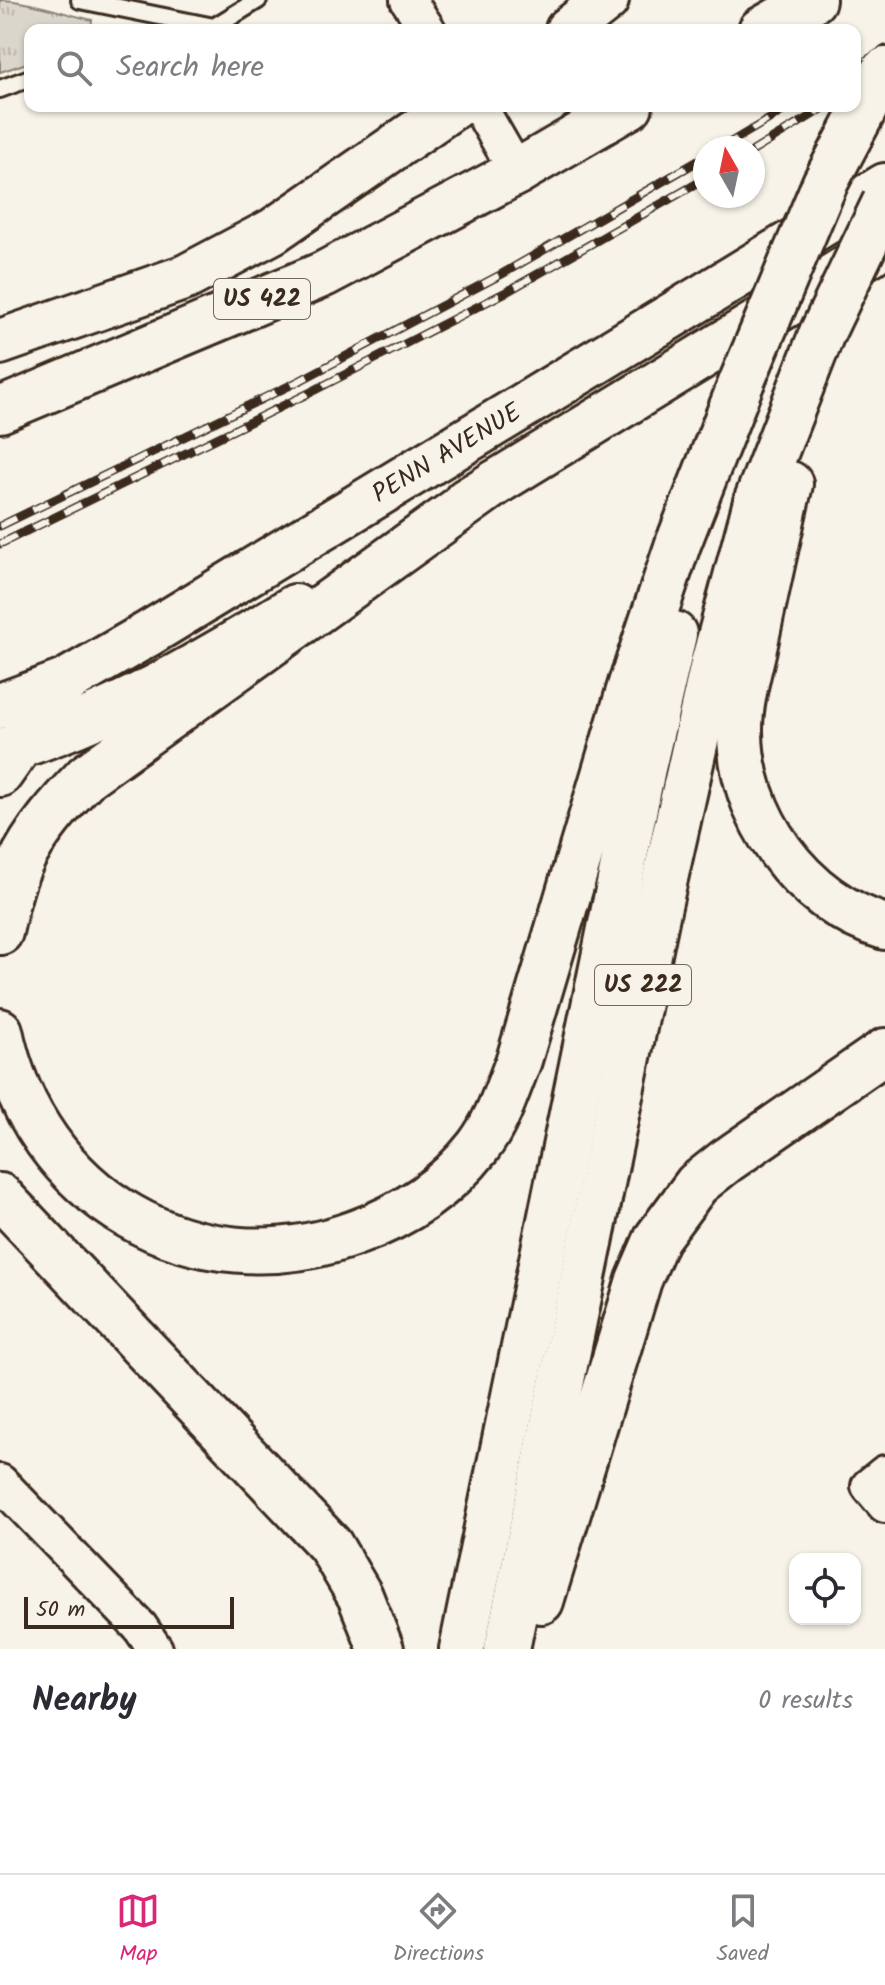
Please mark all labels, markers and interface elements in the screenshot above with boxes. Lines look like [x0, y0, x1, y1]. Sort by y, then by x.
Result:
search box [24, 24, 861, 112]
text: Search here [116, 44, 264, 92]
icon: search [52, 46, 96, 90]
north arrow [693, 136, 765, 208]
road number: US 422 [214, 279, 310, 319]
street label: PENN AVENUE [364, 392, 531, 515]
road number: US 222 [595, 965, 691, 1005]
map controls [789, 1553, 861, 1625]
button: locate [789, 1553, 861, 1625]
scale bar [24, 1593, 234, 1629]
text: 50 m [36, 1593, 85, 1628]
text: Nearby [32, 1674, 137, 1728]
text: 0 results [758, 1680, 853, 1722]
tab: Map [116, 1889, 160, 1972]
tab: Directions [393, 1889, 484, 1972]
tab: Saved [717, 1889, 769, 1972]

